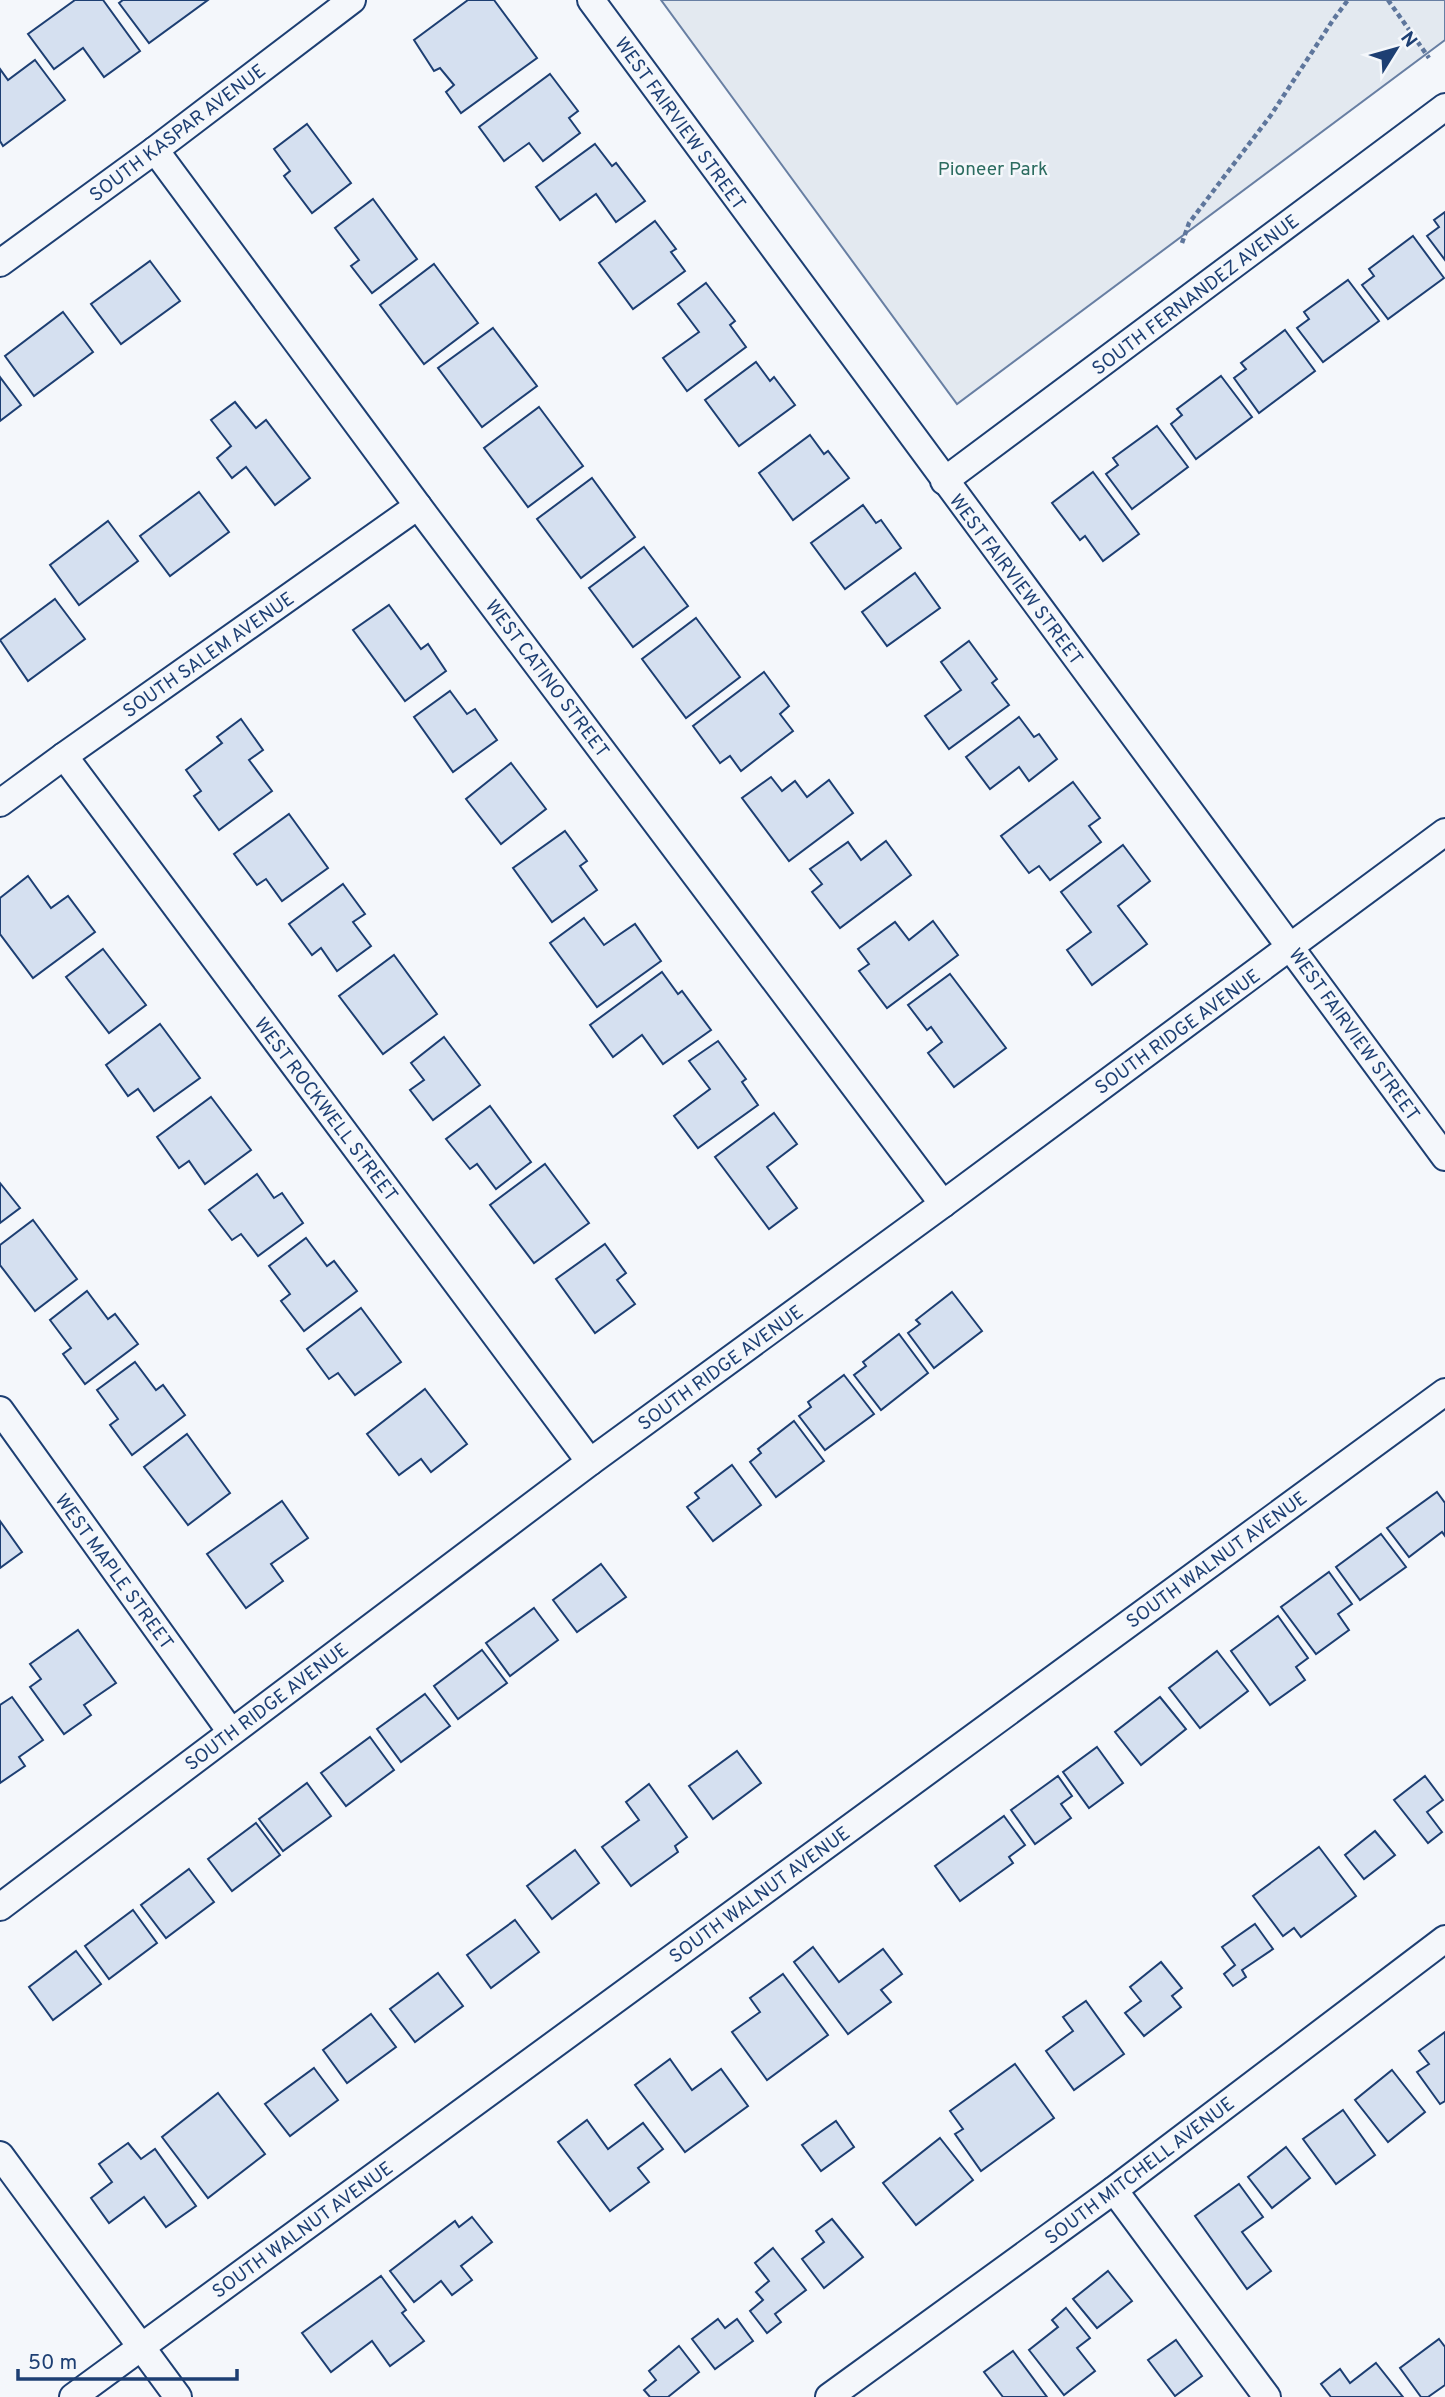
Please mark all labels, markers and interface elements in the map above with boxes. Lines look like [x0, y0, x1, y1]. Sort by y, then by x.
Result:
north arrow [1361, 14, 1431, 84]
text: N [1394, 27, 1422, 53]
street label: WEST FAIRVIEW STREET [609, 33, 750, 215]
street label: SOUTH KASPAR AVENUE [85, 59, 271, 208]
park label: Pioneer Park [938, 158, 1048, 182]
street label: SOUTH FERNANDEZ AVENUE [1088, 210, 1305, 381]
street label: WEST FAIRVIEW STREET [943, 490, 1088, 671]
street label: SOUTH SALEM AVENUE [119, 587, 299, 724]
street label: WEST CATINO STREET [479, 595, 614, 763]
street label: WEST FAIRVIEW STREET [1283, 944, 1424, 1126]
street label: SOUTH RIDGE AVENUE [1091, 965, 1266, 1101]
street label: WEST ROCKWELL STREET [248, 1013, 403, 1207]
street label: SOUTH RIDGE AVENUE [634, 1301, 809, 1437]
street label: SOUTH WALNUT AVENUE [1122, 1487, 1312, 1634]
street label: WEST MAPLE STREET [49, 1489, 178, 1655]
street label: SOUTH RIDGE AVENUE [181, 1638, 354, 1777]
street label: SOUTH WALNUT AVENUE [665, 1822, 855, 1969]
street label: SOUTH MITCHELL AVENUE [1041, 2092, 1240, 2251]
street label: SOUTH WALNUT AVENUE [208, 2157, 398, 2304]
scale bar [18, 2338, 236, 2382]
text: 50 m [28, 2350, 77, 2377]

